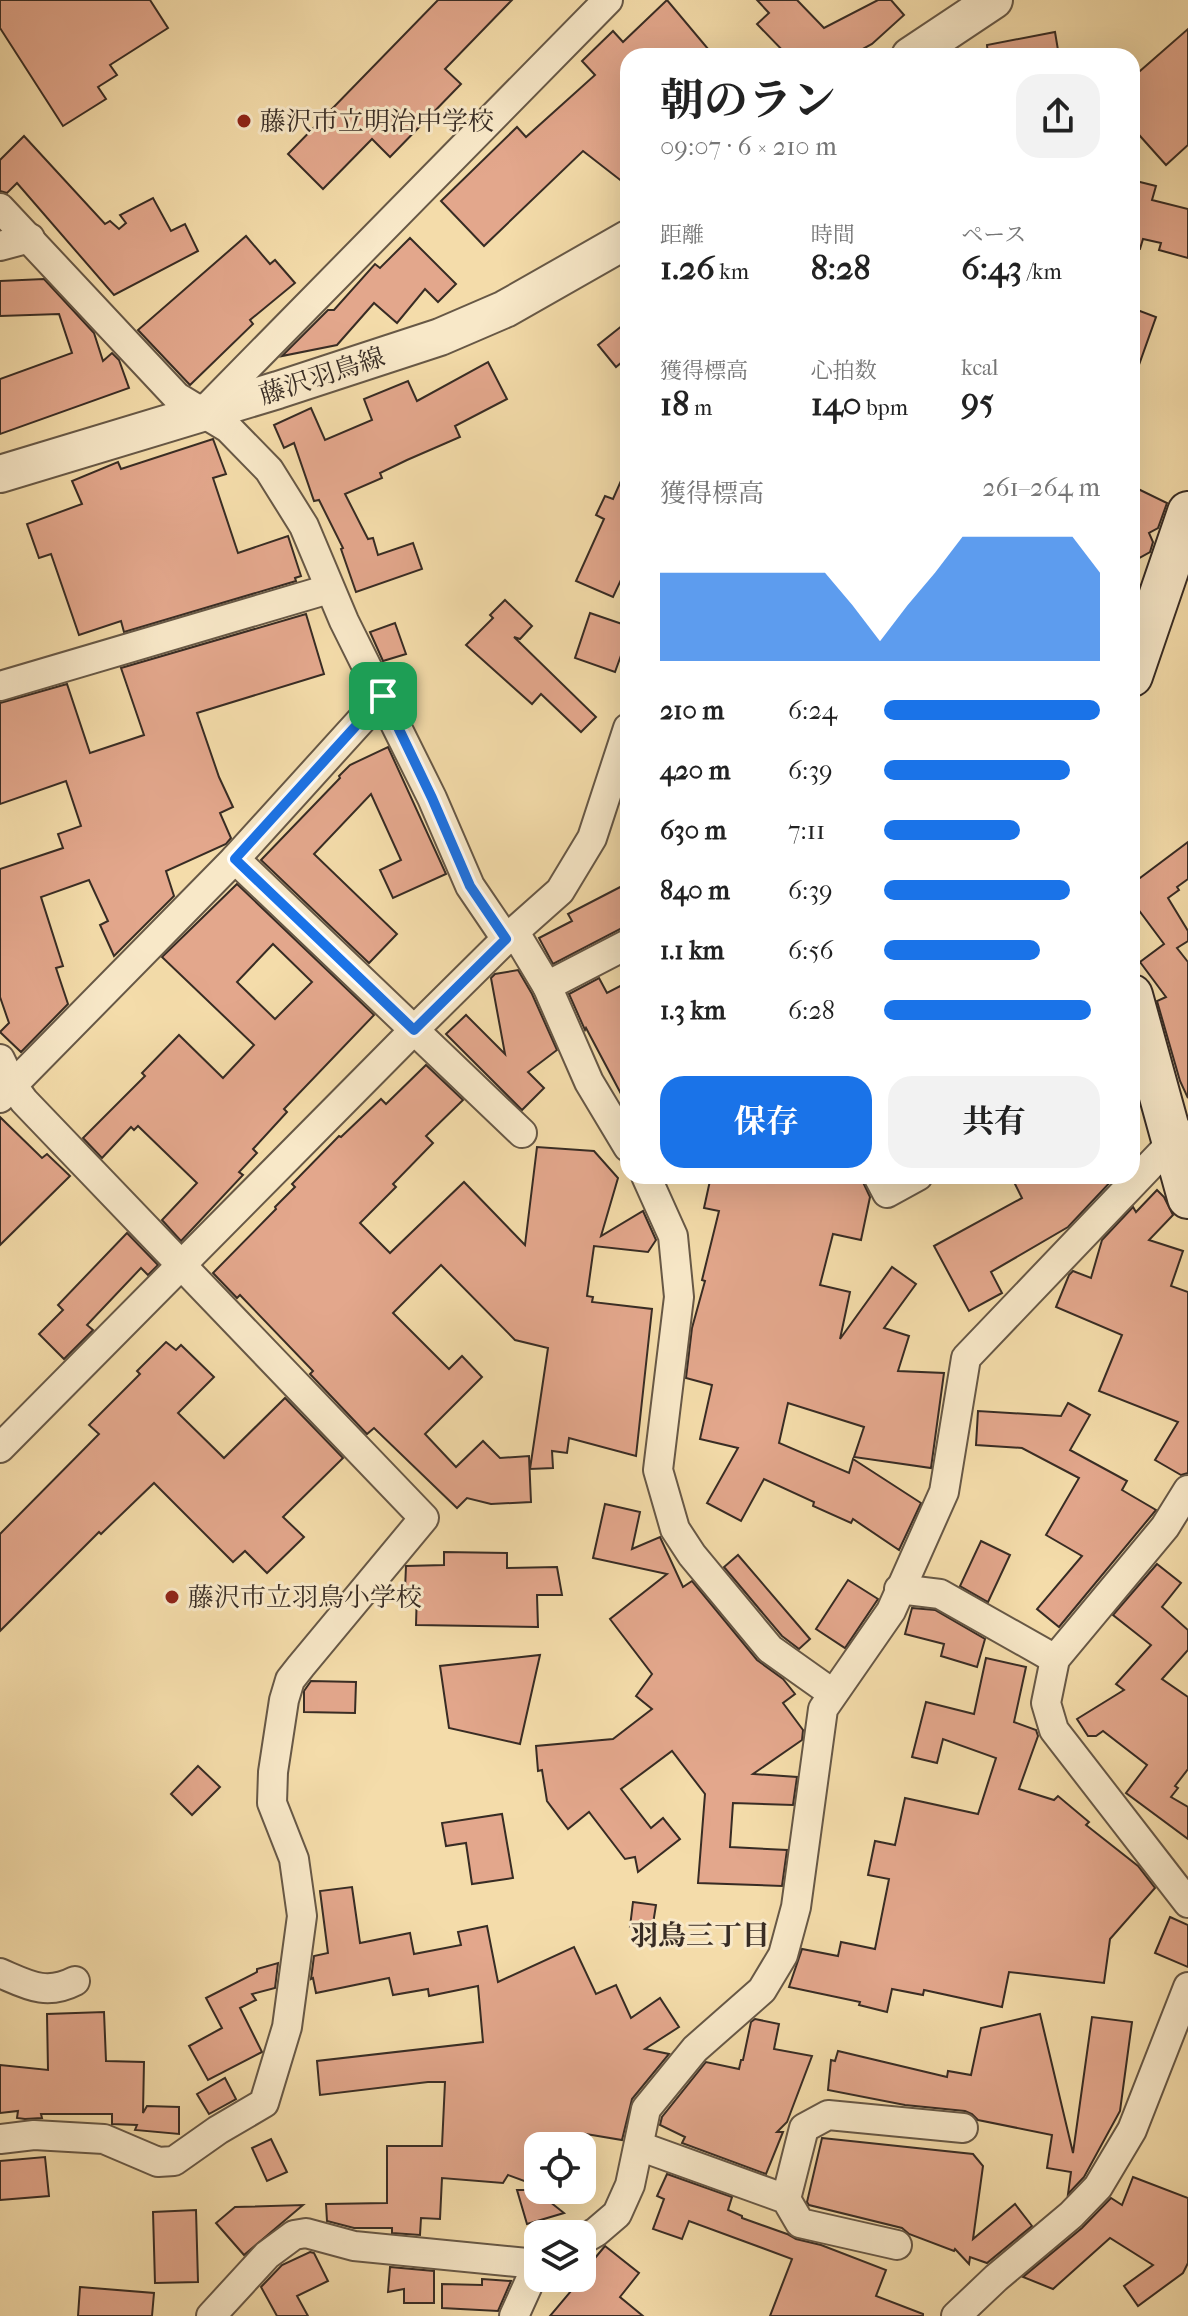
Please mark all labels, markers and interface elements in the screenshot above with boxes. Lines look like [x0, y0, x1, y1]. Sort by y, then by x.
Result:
button: share [1016, 74, 1100, 158]
text: 朝のラン [660, 75, 836, 126]
place label: 藤沢市立明治中学校 [260, 106, 494, 137]
marker: 藤沢市立明治中学校 [235, 112, 253, 130]
text: 09:07 · 6 × 210 m [660, 131, 837, 162]
text: 距離 [660, 222, 704, 248]
text: 時間 [811, 222, 855, 248]
text: ペース [961, 222, 1026, 248]
text: 1.26 [660, 248, 715, 288]
text: 8:28 [811, 248, 871, 288]
text: 6:43 [961, 248, 1022, 288]
text: km [715, 259, 749, 285]
text: /km [1022, 259, 1062, 285]
street label: 藤沢羽鳥線 [255, 341, 389, 411]
text: kcal [961, 355, 998, 381]
text: 獲得標高 [660, 358, 748, 384]
text: 心拍数 [811, 358, 877, 384]
text: 95 [961, 381, 994, 421]
text: 18 [660, 384, 689, 424]
text: 140 [811, 384, 862, 424]
text: m [689, 395, 712, 421]
text: bpm [862, 395, 908, 421]
text: 261–264 m [982, 472, 1100, 503]
text: 獲得標高 [660, 478, 764, 509]
pin [349, 662, 417, 730]
icon: arrive [361, 674, 405, 718]
text: 210 m [660, 695, 724, 726]
text: 6:24 [788, 695, 837, 726]
text: 420 m [660, 755, 730, 786]
text: 6:39 [788, 755, 833, 786]
text: 630 m [660, 815, 726, 846]
text: 7:11 [788, 815, 825, 846]
text: 840 m [660, 875, 730, 906]
text: 6:39 [788, 875, 833, 906]
text: 1.1 km [660, 935, 724, 966]
text: 6:56 [788, 935, 834, 966]
text: 1.3 km [660, 995, 726, 1026]
text: 6:28 [788, 995, 835, 1026]
button: 保存 [660, 1076, 872, 1168]
button: 共有 [888, 1076, 1100, 1168]
place label: 藤沢市立羽鳥小学校 [188, 1582, 422, 1613]
marker: 藤沢市立羽鳥小学校 [163, 1588, 181, 1606]
district label: 羽鳥三丁目 [630, 1919, 770, 1952]
map controls [524, 2132, 596, 2292]
button: locate [524, 2132, 596, 2204]
button: layers [524, 2220, 596, 2292]

